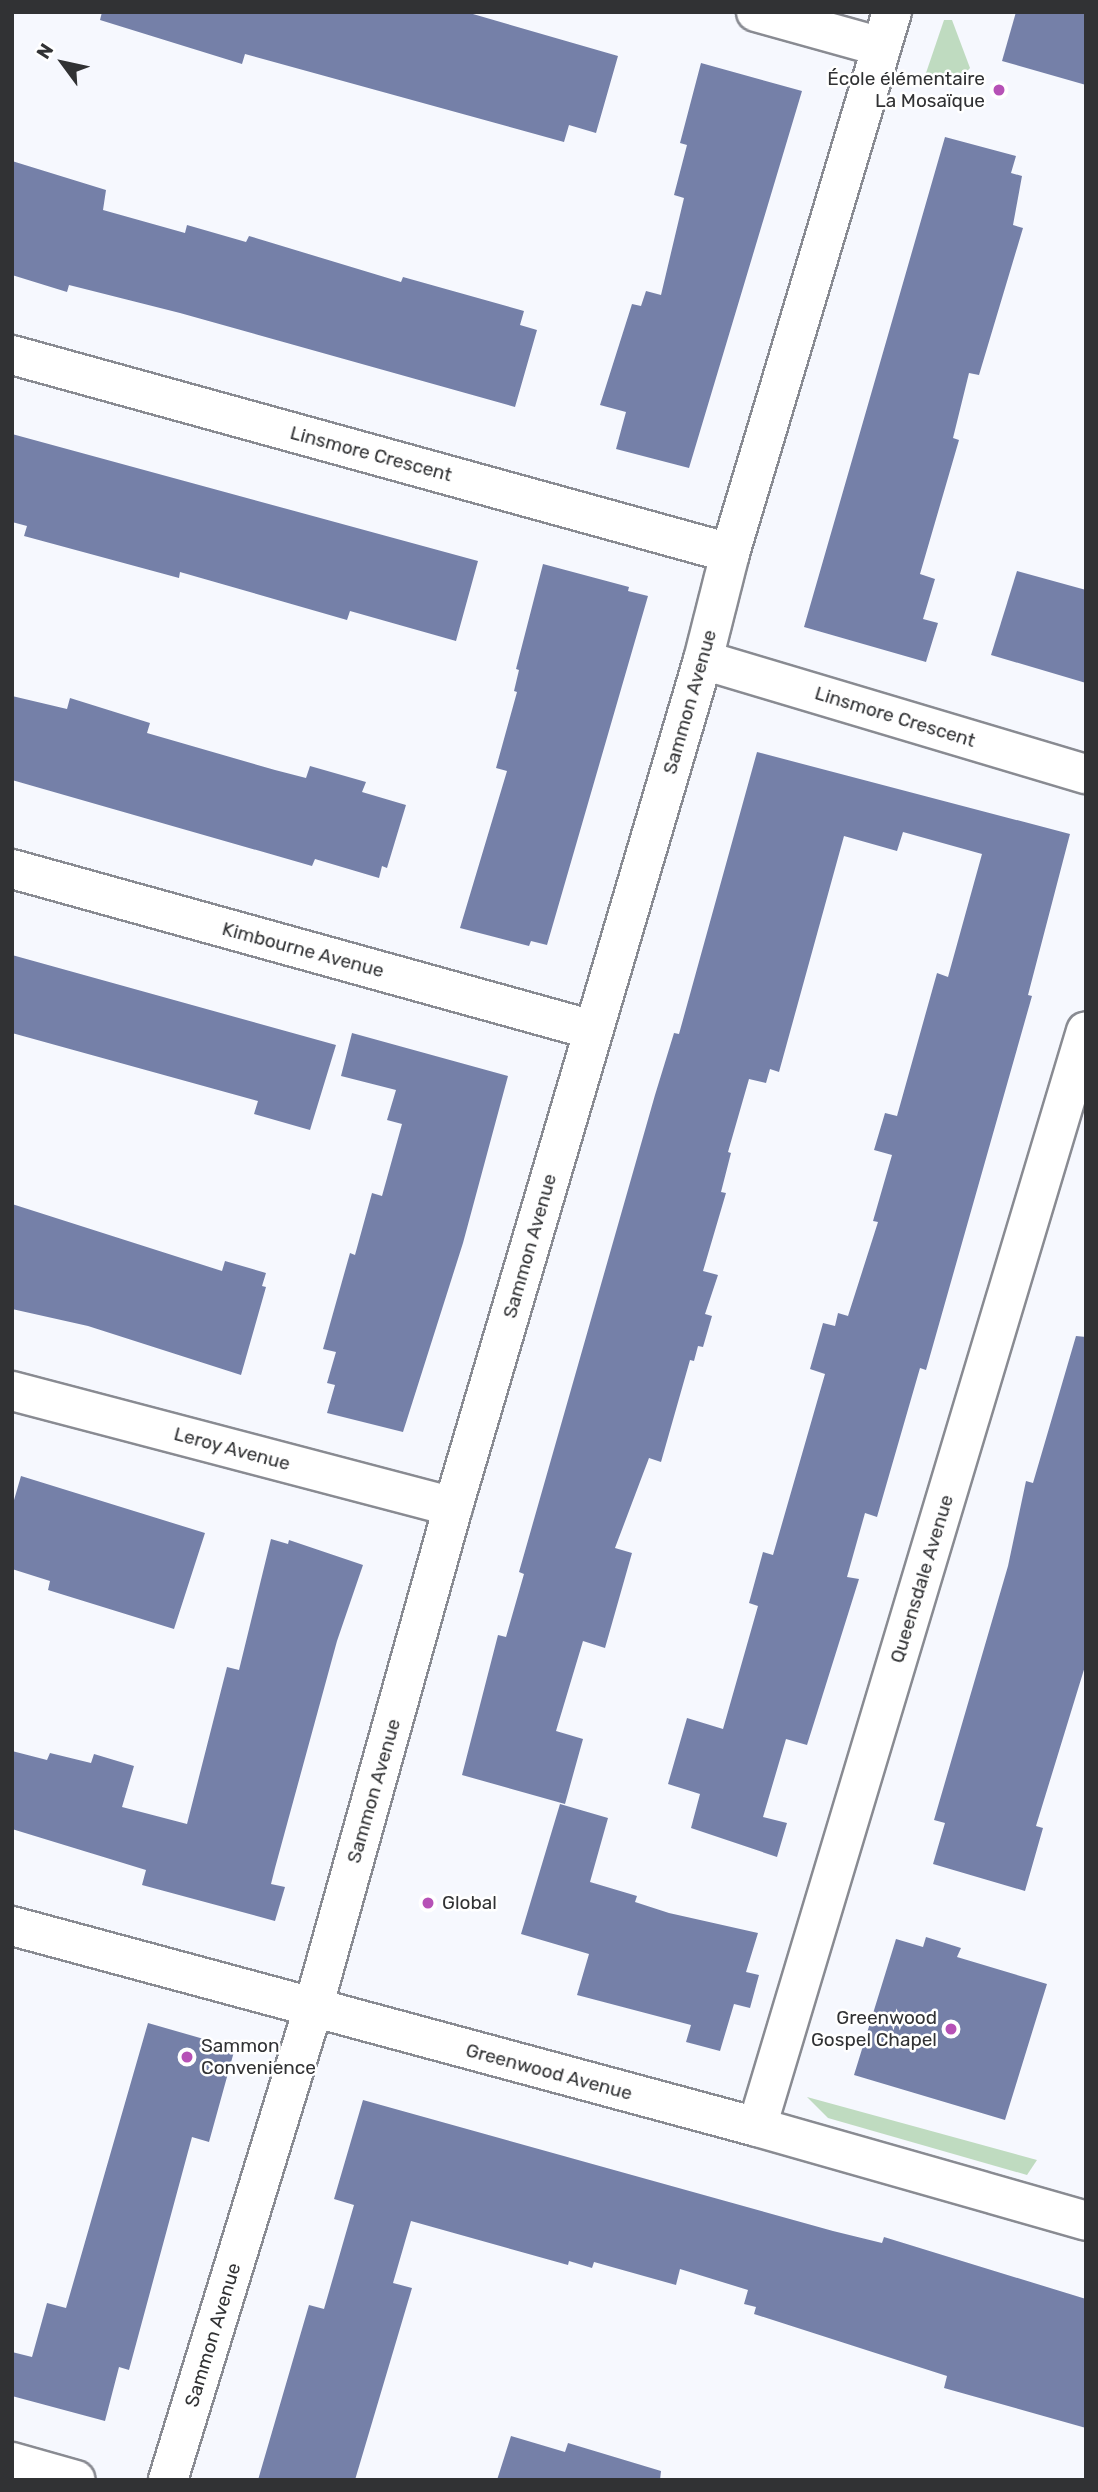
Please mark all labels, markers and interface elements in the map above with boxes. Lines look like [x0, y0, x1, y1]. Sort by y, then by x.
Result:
north arrow [28, 28, 98, 98]
text: N [32, 39, 58, 63]
place label: École élémentaire La Mosaïque [827, 68, 985, 112]
marker: École élémentaire La Mosaïque [991, 82, 1007, 98]
street label: Linsmore Crescent [288, 421, 454, 487]
street label: Sammon Avenue [658, 627, 722, 777]
street label: Linsmore Crescent [812, 682, 978, 752]
street label: Kimbourne Avenue [219, 917, 387, 983]
street label: Sammon Avenue [498, 1171, 562, 1321]
street label: Leroy Avenue [171, 1422, 293, 1476]
street label: Queensdale Avenue [886, 1492, 958, 1666]
street label: Sammon Avenue [342, 1716, 406, 1866]
place label: Global [442, 1892, 497, 1914]
marker: Global [420, 1895, 436, 1911]
place label: Greenwood Gospel Chapel [811, 2007, 937, 2051]
marker: Greenwood Gospel Chapel [943, 2021, 959, 2037]
place label: Sammon Convenience [201, 2035, 316, 2079]
street label: Greenwood Avenue [463, 2039, 635, 2105]
marker: Sammon Convenience [179, 2049, 195, 2065]
street label: Sammon Avenue [180, 2260, 246, 2410]

